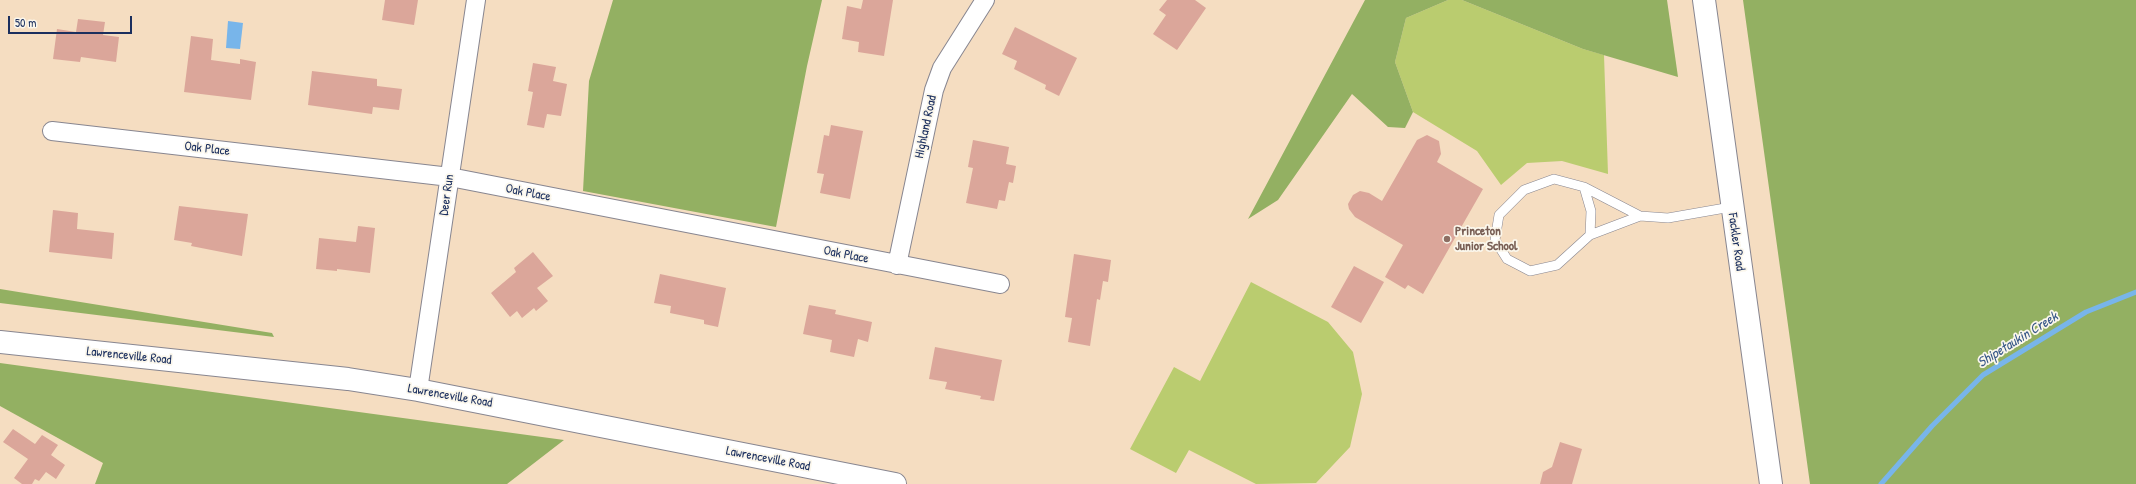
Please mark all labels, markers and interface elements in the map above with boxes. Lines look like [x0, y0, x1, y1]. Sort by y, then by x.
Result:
scale bar [10, 8, 134, 34]
text: 50 m [15, 14, 36, 31]
street label: Highland Road [912, 94, 940, 160]
street label: Oak Place [183, 138, 231, 160]
street label: Deer Run [436, 173, 458, 217]
street label: Oak Place [504, 181, 552, 205]
street label: Fackler Road [1724, 212, 1748, 272]
place label: Princeton Junior School [1455, 224, 1517, 255]
marker: Princeton Junior School [1442, 234, 1452, 244]
street label: Oak Place [822, 243, 870, 267]
water label: Shipetaukin Creek [1975, 309, 2061, 371]
street label: Lawrenceville Road [86, 344, 172, 368]
street label: Lawrenceville Road [407, 381, 493, 411]
street label: Lawrenceville Road [725, 443, 811, 475]

